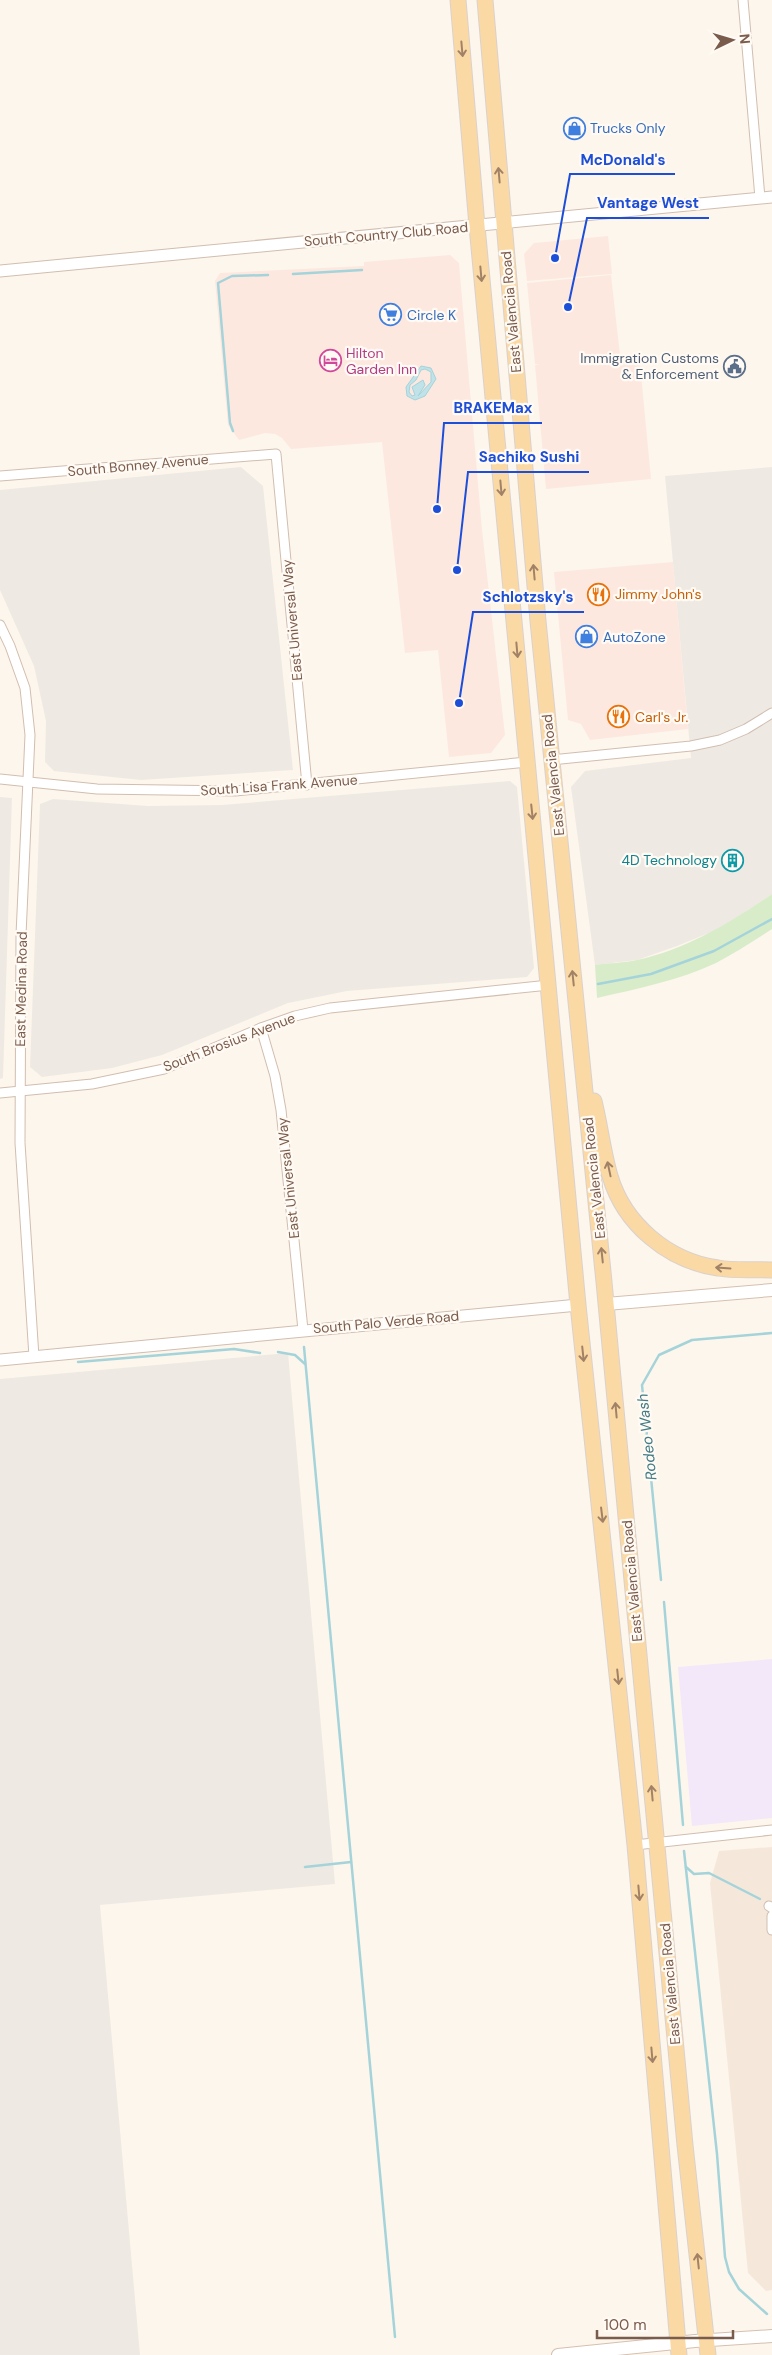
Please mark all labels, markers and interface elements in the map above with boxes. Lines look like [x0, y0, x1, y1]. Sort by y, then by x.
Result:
north arrow [707, 15, 757, 65]
text: N [736, 33, 754, 45]
one-way arrow [458, 40, 467, 56]
shop icon: Trucks Only [562, 116, 586, 140]
place label: Trucks Only [590, 119, 666, 137]
callout: McDonald's [570, 144, 675, 174]
text: McDonald's [581, 150, 665, 170]
one-way arrow [495, 167, 504, 183]
callout: Vantage West [587, 188, 709, 218]
text: Vantage West [597, 193, 699, 213]
street label: South Country Club Road [303, 218, 469, 250]
street label: East Valencia Road [497, 250, 525, 374]
one-way arrow [477, 266, 486, 282]
supermarket icon: Circle K [379, 303, 403, 327]
place label: Circle K [407, 306, 456, 324]
place label: Hilton Garden Inn [346, 344, 417, 378]
hotel icon: Hilton Garden Inn [318, 349, 342, 373]
place label: Immigration Customs & Enforcement [580, 349, 719, 383]
public building icon: Immigration Customs & Enforcement [723, 354, 747, 378]
callout: BRAKEMax [444, 393, 542, 423]
text: BRAKEMax [454, 398, 533, 418]
callout: Sachiko Sushi [468, 442, 589, 472]
text: Sachiko Sushi [479, 447, 579, 467]
street label: South Bonney Avenue [67, 450, 209, 480]
one-way arrow [497, 480, 506, 496]
street label: East Universal Way [278, 558, 306, 681]
one-way arrow [529, 564, 539, 580]
callout: Schlotzsky's [473, 582, 584, 612]
restaurant icon: Jimmy John's [587, 582, 611, 606]
place label: Jimmy John's [615, 585, 702, 603]
text: Schlotzsky's [483, 587, 573, 607]
shop icon: AutoZone [575, 625, 599, 649]
place label: AutoZone [603, 628, 666, 646]
one-way arrow [512, 642, 521, 658]
restaurant icon: Carl's Jr. [607, 705, 631, 729]
place label: Carl's Jr. [635, 708, 689, 726]
street label: East Valencia Road [538, 713, 568, 837]
street label: South Lisa Frank Avenue [200, 771, 358, 799]
one-way arrow [527, 804, 537, 820]
building icon: 4D Technology [721, 848, 745, 872]
place label: 4D Technology [621, 851, 717, 869]
street label: East Medina Road [11, 931, 31, 1047]
one-way arrow [568, 970, 578, 986]
street label: South Brosius Avenue [160, 1008, 298, 1076]
street label: East Universal Way [273, 1116, 303, 1239]
street label: East Valencia Road [579, 1116, 609, 1240]
one-way arrow [604, 1161, 613, 1177]
one-way arrow [597, 1248, 607, 1264]
one-way arrow [716, 1263, 732, 1272]
street label: South Palo Verde Road [312, 1307, 460, 1337]
one-way arrow [578, 1345, 588, 1361]
water label: Rodeo Wash [632, 1392, 662, 1481]
one-way arrow [611, 1402, 621, 1418]
one-way arrow [597, 1507, 607, 1523]
street label: East Valencia Road [618, 1519, 646, 1643]
one-way arrow [613, 1668, 623, 1684]
one-way arrow [647, 1785, 657, 1801]
one-way arrow [634, 1885, 643, 1901]
street label: East Valencia Road [656, 1922, 684, 2046]
one-way arrow [648, 2047, 657, 2063]
one-way arrow [693, 2253, 703, 2269]
scale bar [597, 2308, 733, 2340]
text: 100 m [604, 2315, 647, 2335]

